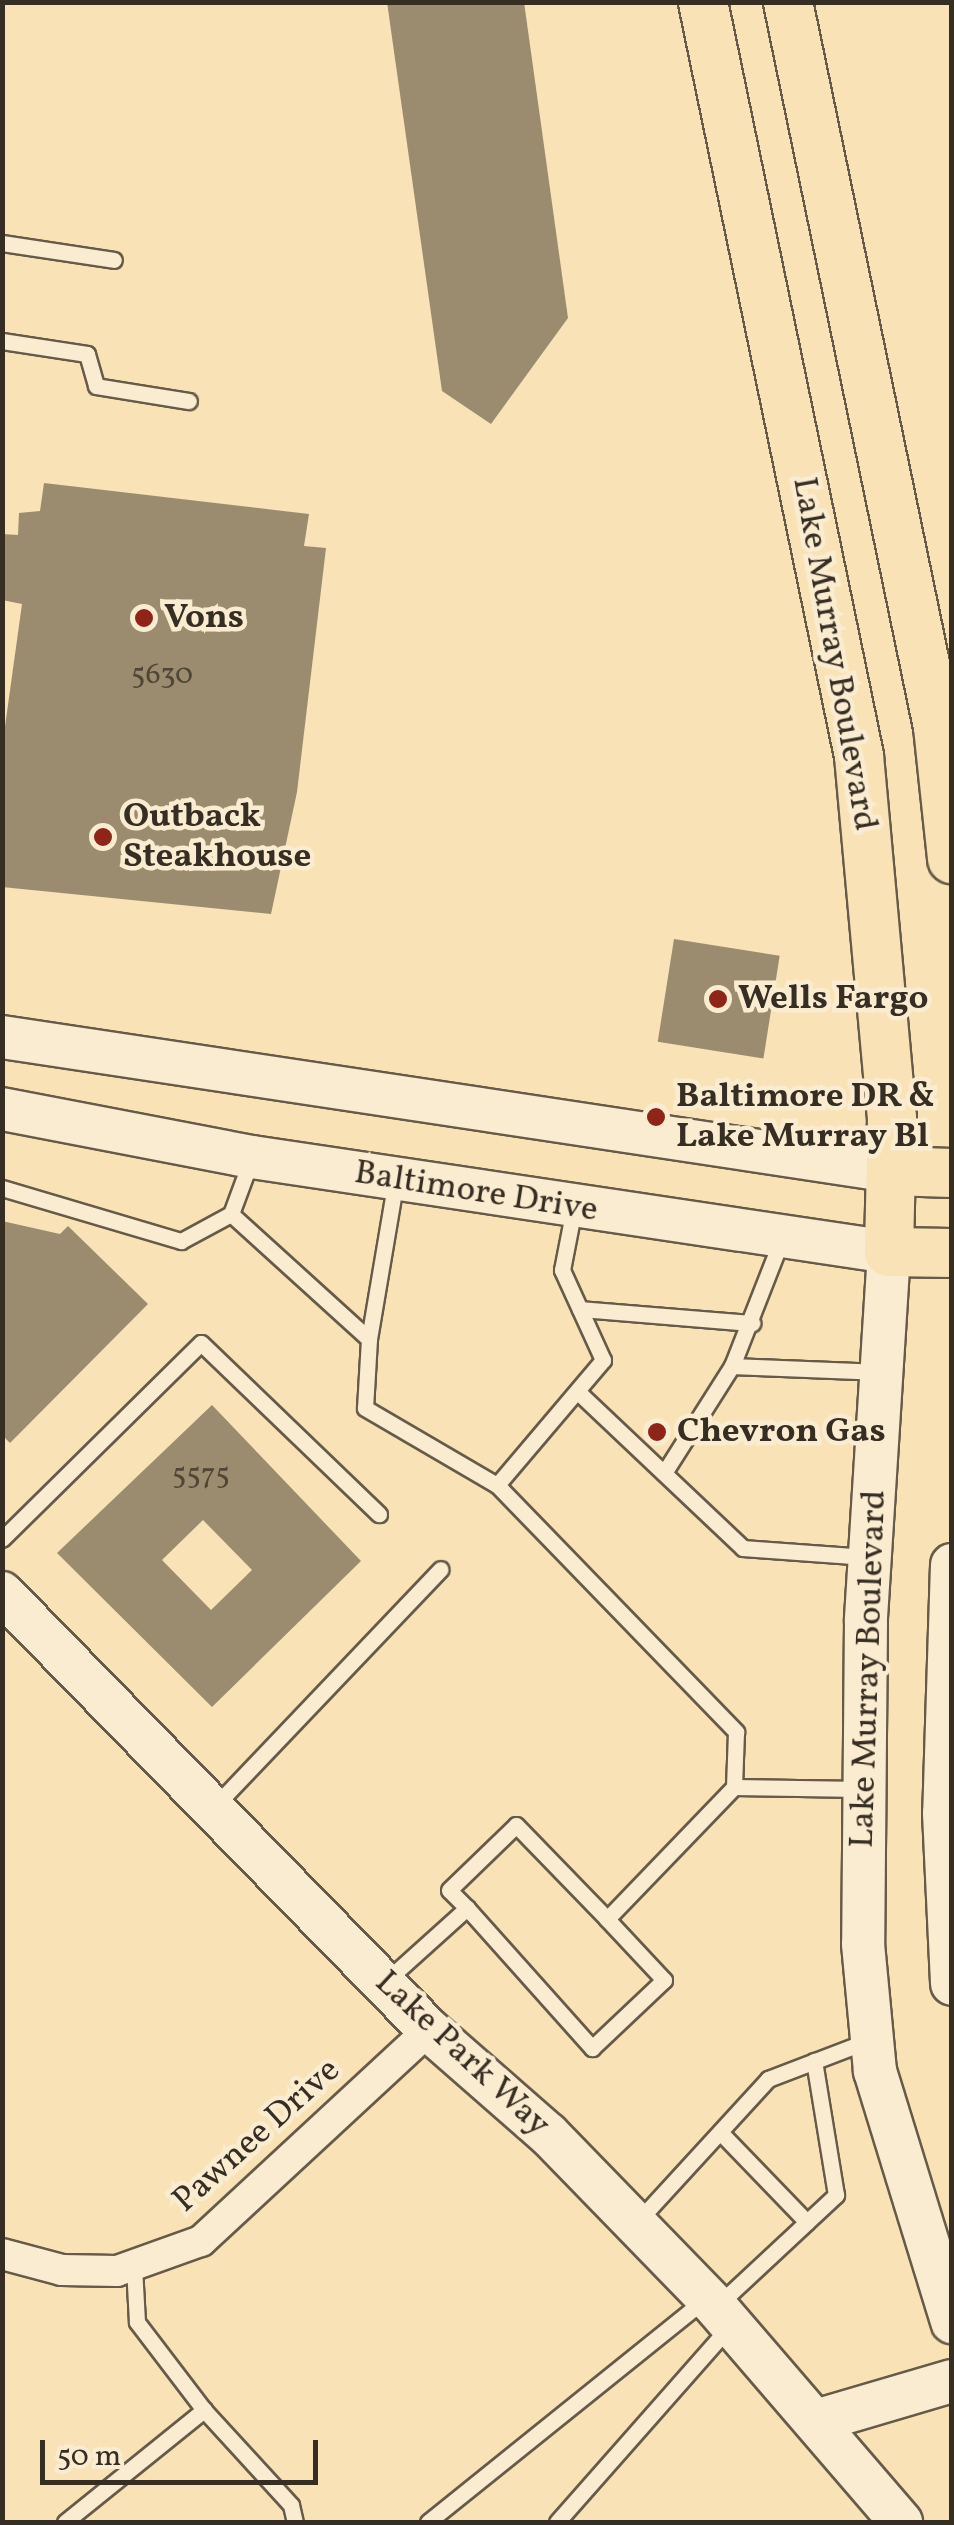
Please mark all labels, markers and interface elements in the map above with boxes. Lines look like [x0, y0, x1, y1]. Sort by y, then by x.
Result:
street label: Lake Murray Boulevard [782, 473, 886, 835]
place label: Vons [164, 597, 244, 639]
marker: Vons [133, 607, 155, 629]
house number: 5630 [131, 657, 193, 693]
place label: Outback Steakhouse [123, 796, 311, 878]
marker: Outback Steakhouse [92, 826, 114, 848]
place label: Wells Fargo [738, 978, 929, 1020]
marker: Wells Fargo [707, 988, 729, 1010]
place label: Baltimore DR & Lake Murray Bl [676, 1076, 935, 1158]
marker: Baltimore DR & Lake Murray Bl [645, 1106, 667, 1128]
street label: Baltimore Drive [351, 1152, 601, 1232]
place label: Chevron Gas [677, 1411, 886, 1453]
marker: Chevron Gas [646, 1421, 668, 1443]
house number: 5575 [172, 1457, 230, 1493]
street label: Lake Murray Boulevard [842, 1489, 896, 1849]
street label: Lake Park Way [365, 1962, 559, 2146]
street label: Pawnee Drive [165, 2050, 349, 2222]
scale bar [45, 2420, 322, 2482]
text: 50 m [57, 2436, 121, 2478]

